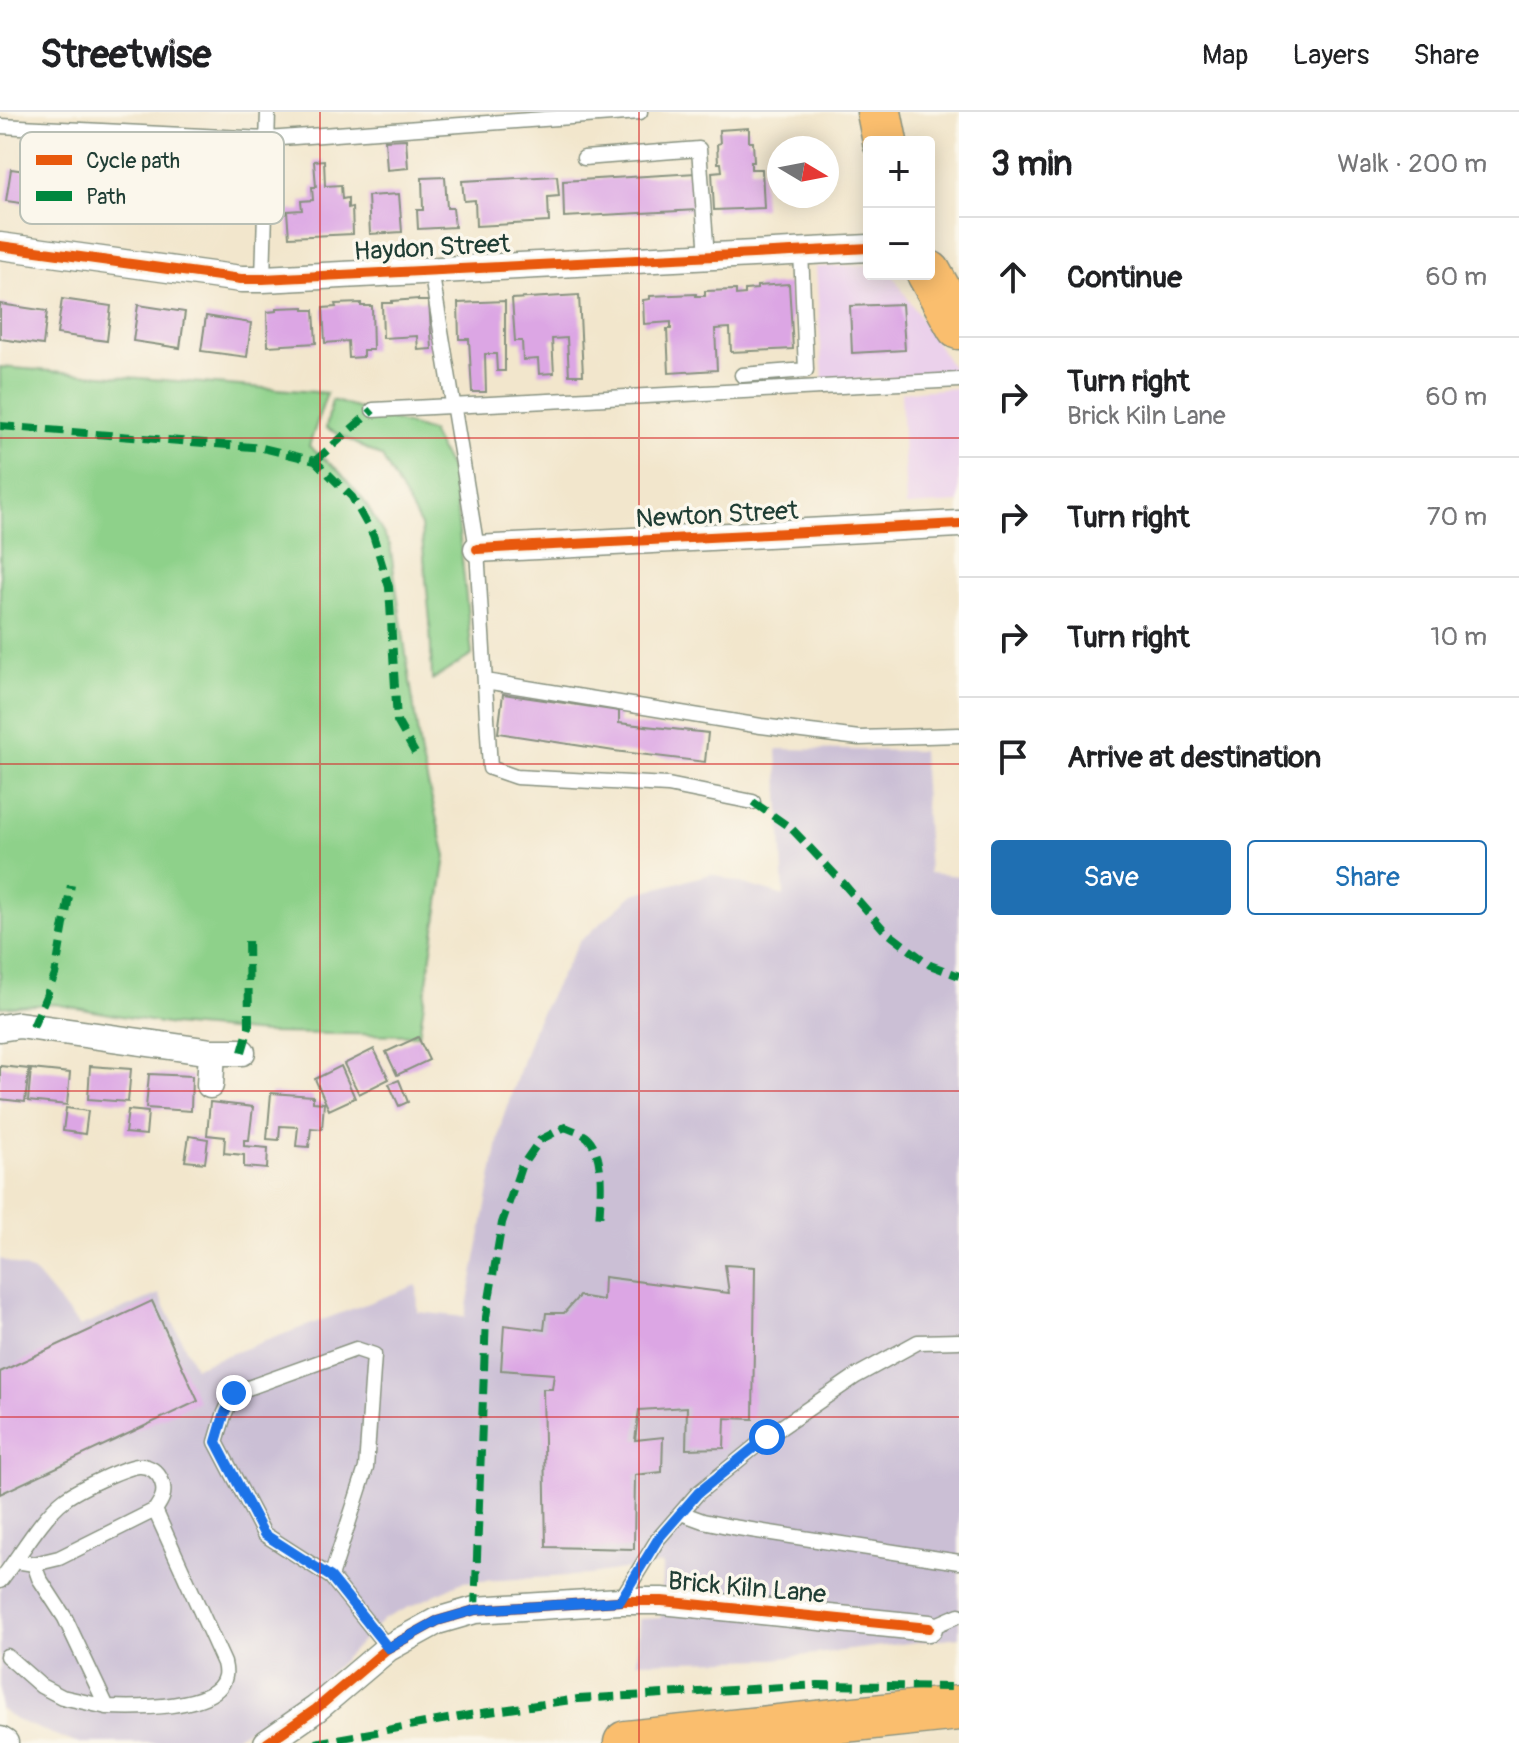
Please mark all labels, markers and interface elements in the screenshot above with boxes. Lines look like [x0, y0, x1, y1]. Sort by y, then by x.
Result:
text: Streetwise [40, 31, 211, 79]
text: Map [1202, 38, 1248, 73]
text: Layers [1292, 38, 1369, 73]
text: Share [1413, 38, 1479, 73]
legend [20, 132, 284, 224]
north arrow [767, 136, 839, 208]
map controls [863, 136, 935, 280]
button: + [863, 136, 935, 208]
text: 3 min [991, 143, 1073, 186]
text: Cycle path [86, 147, 180, 175]
text: Walk · 200 m [1337, 148, 1487, 180]
text: Path [86, 183, 126, 211]
button: − [863, 208, 935, 280]
street label: Haydon Street [353, 228, 511, 268]
icon: ahead [991, 255, 1035, 299]
text: Continue [1067, 259, 1182, 296]
text: 60 m [1425, 261, 1487, 293]
text: Turn right [1067, 363, 1190, 400]
icon: right [991, 375, 1035, 419]
text: 60 m [1425, 381, 1487, 413]
text: Brick Kiln Lane [1067, 400, 1226, 432]
street label: Newton Street [635, 495, 800, 535]
icon: right [991, 495, 1035, 539]
text: Turn right [1067, 499, 1190, 536]
text: 70 m [1427, 501, 1487, 533]
icon: right [991, 615, 1035, 659]
text: Turn right [1067, 619, 1190, 656]
text: 10 m [1430, 621, 1487, 653]
icon: arrive [991, 735, 1035, 779]
text: Arrive at destination [1067, 739, 1321, 776]
button: Save [991, 840, 1231, 915]
button: Share [1247, 840, 1487, 915]
route end [216, 1375, 252, 1411]
route start [749, 1419, 785, 1455]
street label: Brick Kiln Lane [667, 1565, 828, 1611]

